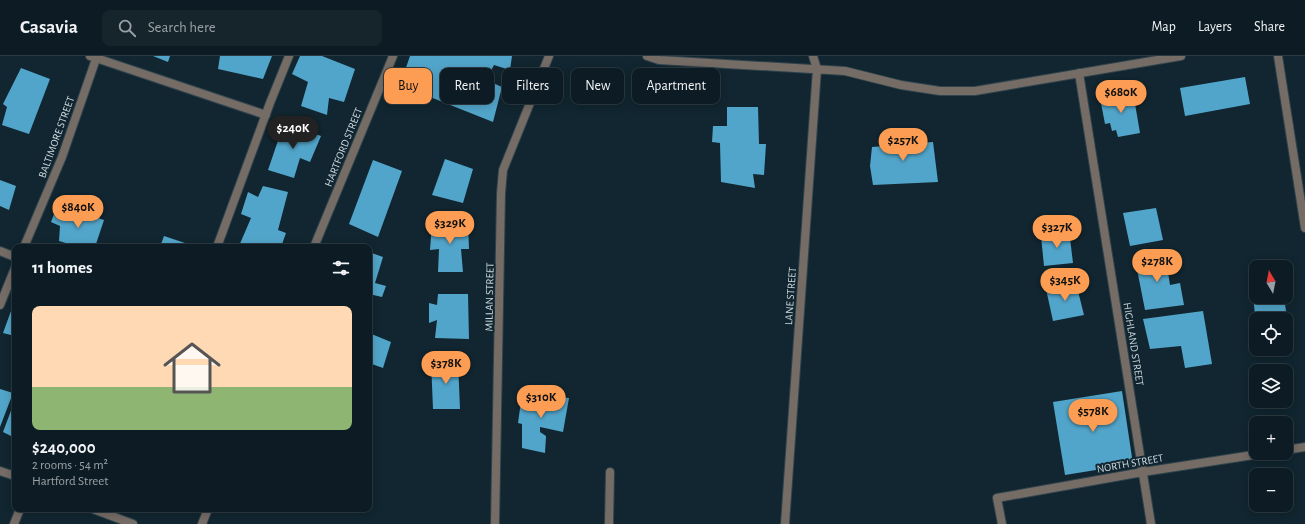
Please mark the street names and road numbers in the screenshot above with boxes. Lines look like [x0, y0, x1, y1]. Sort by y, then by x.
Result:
street label: BALTIMORE STREET [37, 94, 77, 179]
street label: HARTFORD STREET [323, 106, 365, 188]
street label: MILLAN STREET [483, 262, 496, 332]
street label: LANE STREET [783, 266, 798, 325]
street label: HIGHLAND STREET [1121, 302, 1146, 387]
street label: NORTH STREET [1096, 452, 1165, 475]

